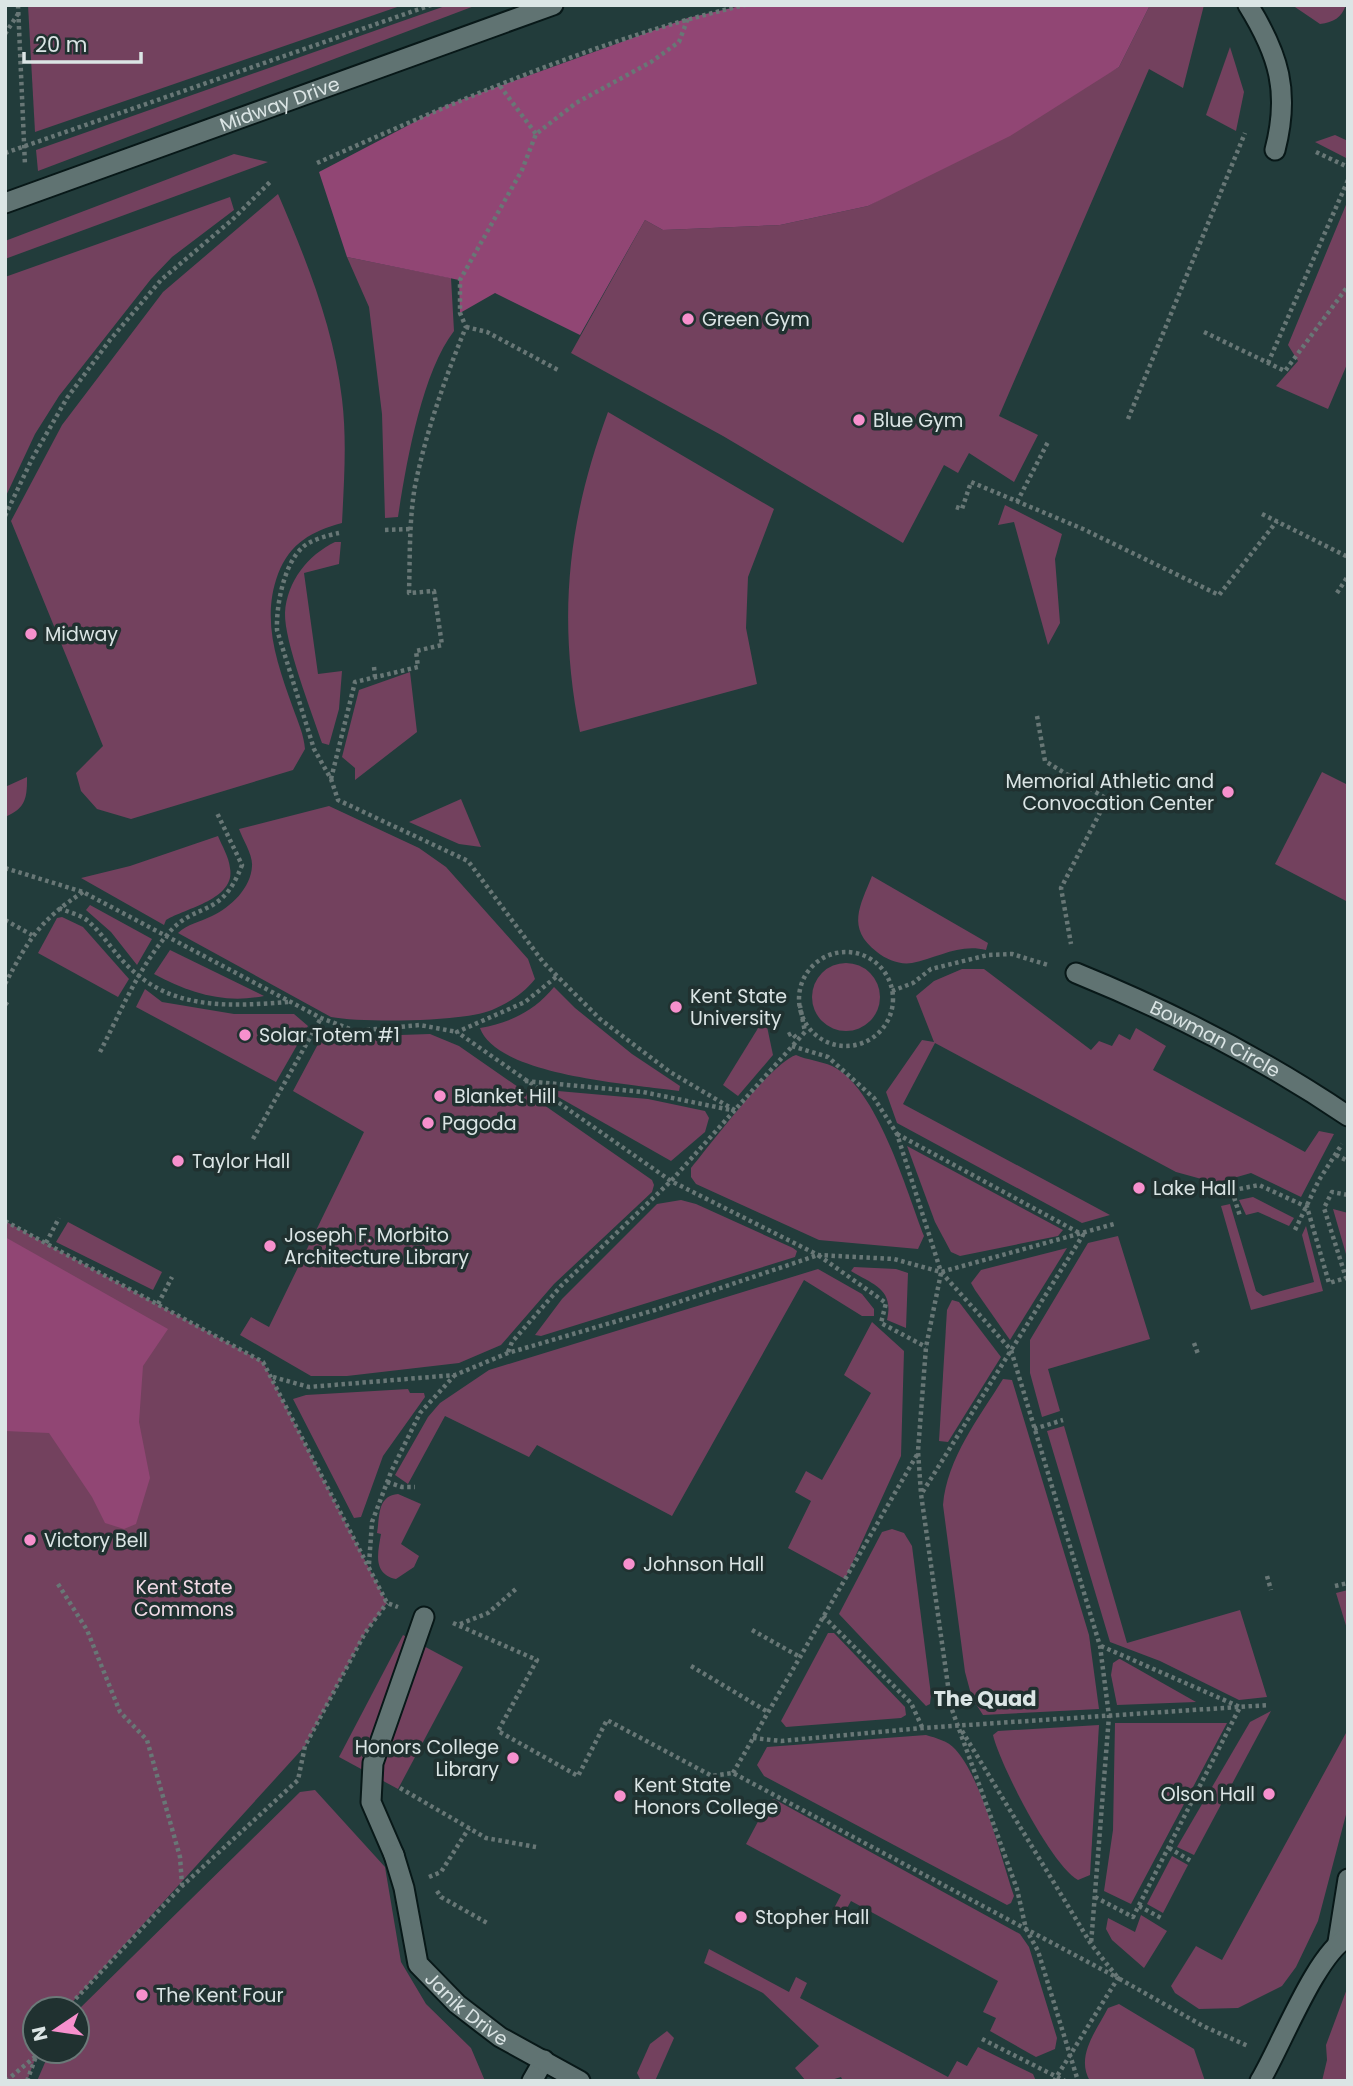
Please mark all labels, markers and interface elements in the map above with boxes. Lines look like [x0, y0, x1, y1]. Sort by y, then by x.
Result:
scale bar [24, 21, 142, 65]
text: 20 m [35, 30, 88, 59]
street label: Midway Drive [216, 70, 343, 138]
place label: Green Gym [702, 306, 810, 333]
marker: Green Gym [680, 311, 696, 327]
place label: Blue Gym [873, 407, 963, 434]
marker: Blue Gym [851, 412, 867, 428]
place label: Midway [45, 621, 118, 648]
marker: Midway [23, 626, 39, 642]
place label: Memorial Athletic and Convocation Center [1005, 768, 1214, 817]
marker: Memorial Athletic and Convocation Center [1220, 784, 1236, 800]
place label: Kent State University [690, 983, 787, 1032]
street label: Bowman Circle [1146, 993, 1285, 1084]
marker: Kent State University [668, 999, 684, 1015]
place label: Solar Totem #1 [259, 1022, 400, 1049]
marker: Solar Totem #1 [237, 1027, 253, 1043]
place label: Blanket Hill [454, 1083, 556, 1110]
marker: Blanket Hill [432, 1088, 448, 1104]
place label: Pagoda [442, 1110, 517, 1137]
marker: Pagoda [420, 1115, 436, 1131]
place label: Taylor Hall [192, 1148, 290, 1175]
marker: Taylor Hall [170, 1153, 186, 1169]
place label: Lake Hall [1153, 1175, 1236, 1202]
marker: Lake Hall [1131, 1180, 1147, 1196]
place label: Joseph F. Morbito Architecture Library [284, 1222, 469, 1271]
marker: Joseph F. Morbito Architecture Library [262, 1238, 278, 1254]
place label: Victory Bell [44, 1527, 148, 1554]
marker: Victory Bell [22, 1532, 38, 1548]
place label: Johnson Hall [643, 1551, 764, 1578]
marker: Johnson Hall [621, 1556, 637, 1572]
park label: Kent State Commons [134, 1574, 234, 1623]
district label: The Quad [933, 1684, 1037, 1713]
place label: Honors College Library [355, 1734, 499, 1783]
marker: Honors College Library [505, 1750, 521, 1766]
place label: Kent State Honors College [634, 1772, 778, 1821]
place label: Olson Hall [1161, 1781, 1255, 1808]
marker: Olson Hall [1261, 1786, 1277, 1802]
marker: Kent State Honors College [612, 1788, 628, 1804]
place label: Stopher Hall [755, 1904, 870, 1931]
marker: Stopher Hall [733, 1909, 749, 1925]
street label: Janik Drive [419, 1965, 513, 2052]
place label: The Kent Four [156, 1982, 284, 2009]
marker: The Kent Four [134, 1987, 150, 2003]
north arrow [21, 1995, 91, 2065]
text: N [25, 2024, 55, 2044]

